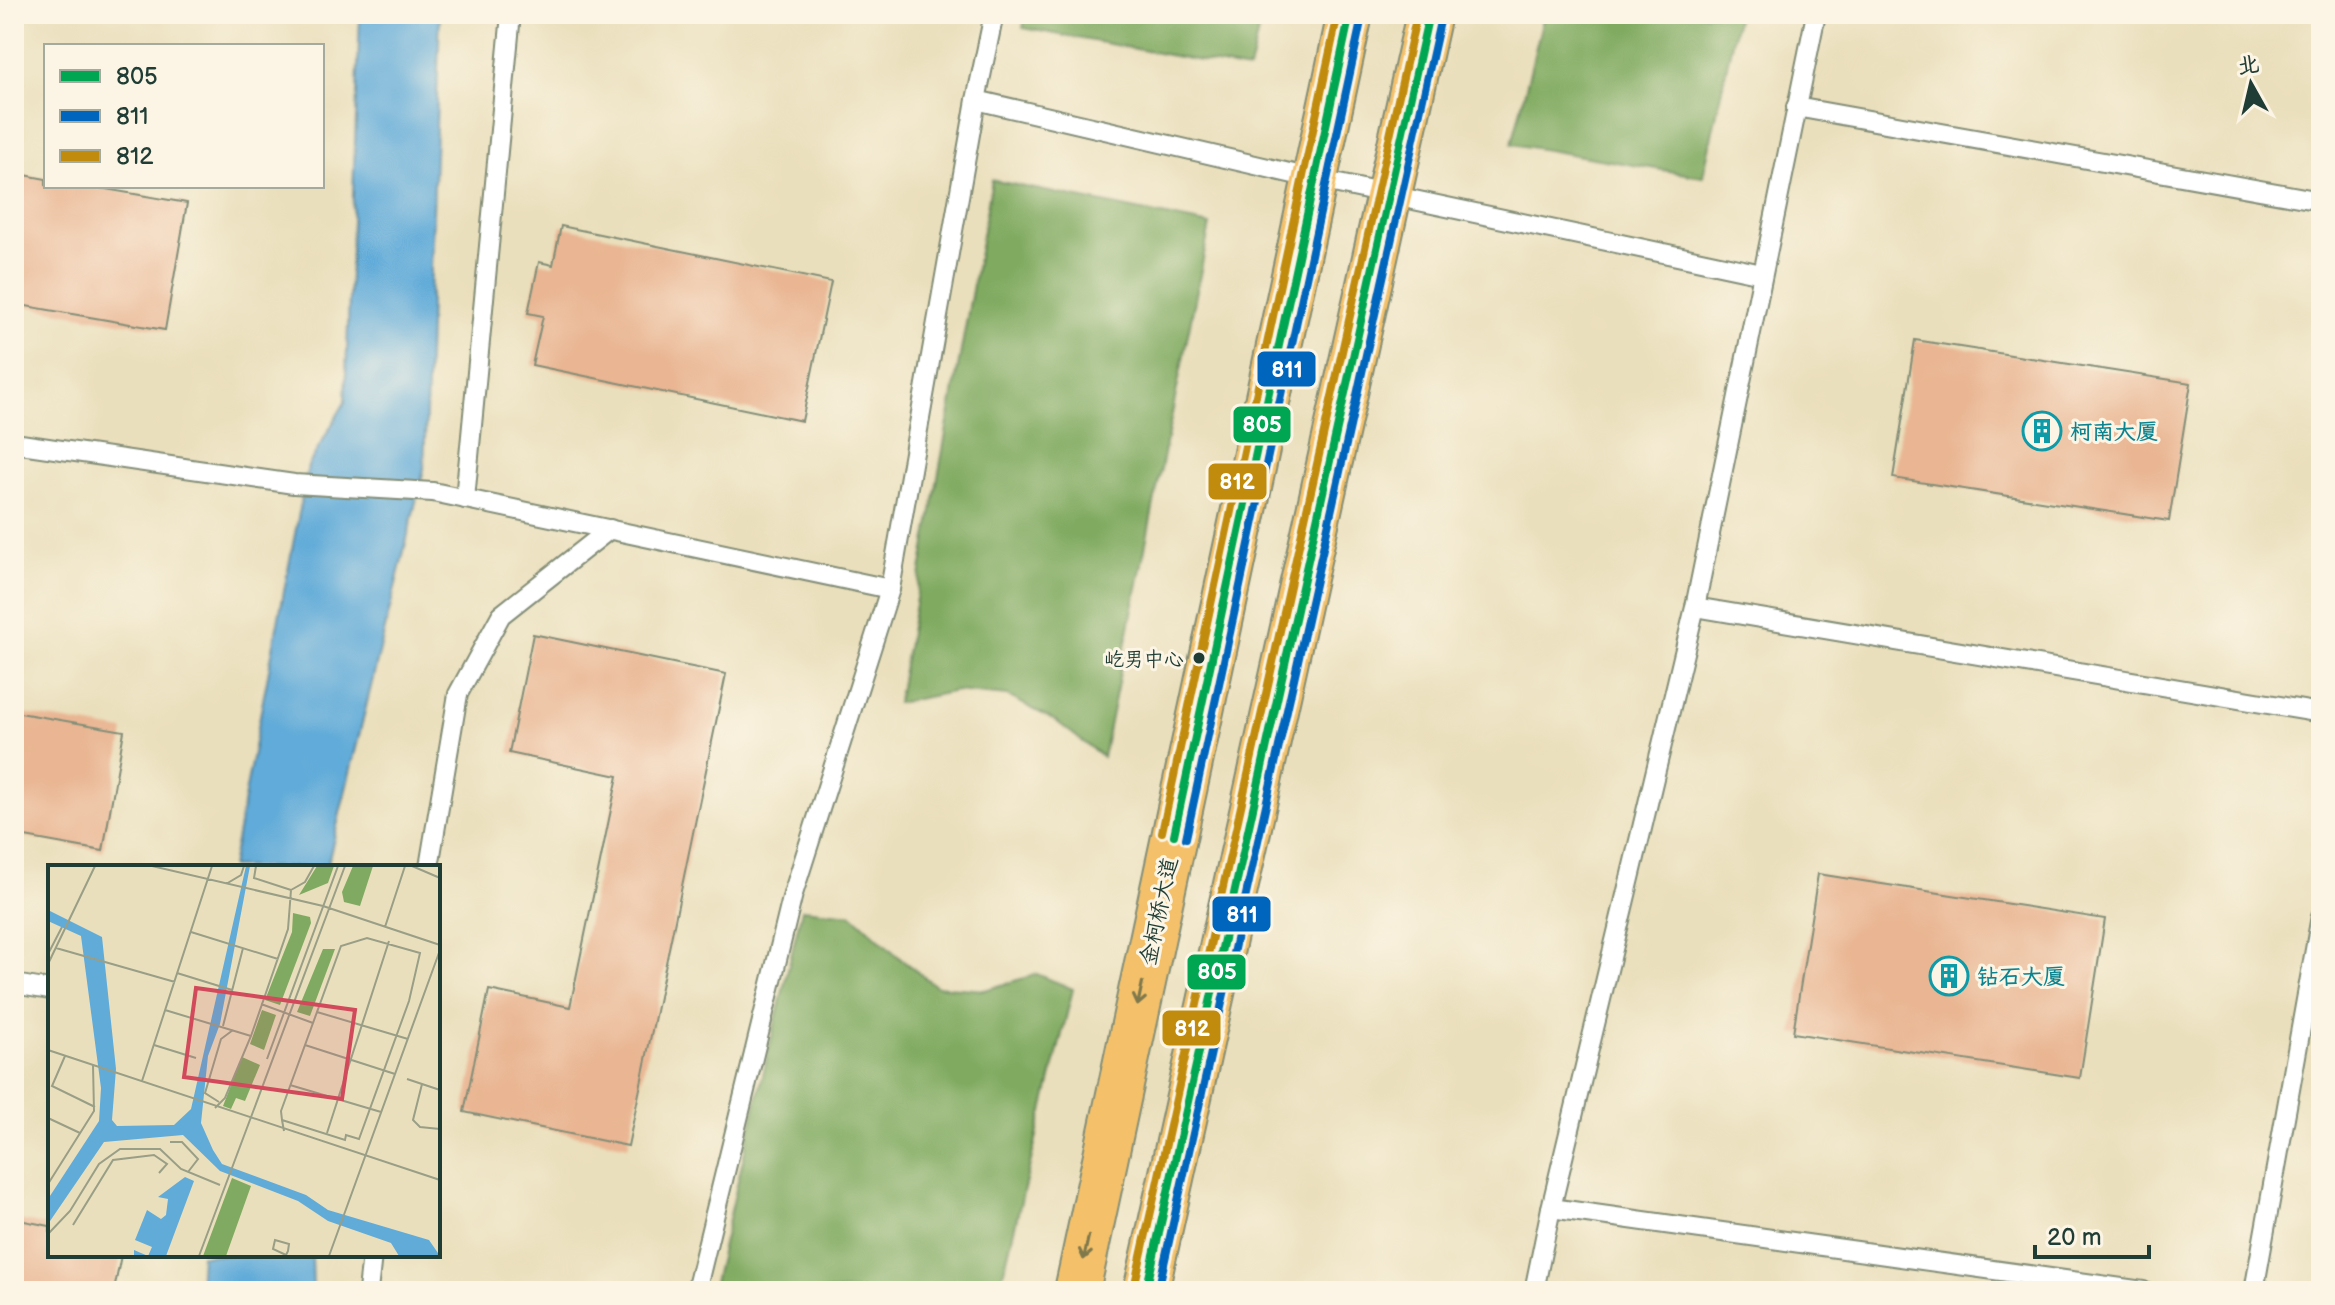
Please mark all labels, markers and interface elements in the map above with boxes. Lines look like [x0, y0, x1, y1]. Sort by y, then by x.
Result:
legend [44, 44, 324, 188]
north arrow [2211, 44, 2291, 124]
text: 北 [2236, 51, 2261, 81]
text: 805 [116, 62, 158, 91]
text: 811 [116, 102, 149, 131]
text: 812 [116, 142, 153, 171]
line badge: 811 [1256, 350, 1317, 388]
text: 811 [1271, 357, 1303, 384]
line badge: 805 [1232, 405, 1292, 444]
building icon: 柯南大厦 [2021, 410, 2063, 452]
text: 805 [1242, 412, 1282, 439]
place label: 柯南大厦 [2070, 419, 2158, 446]
line badge: 812 [1207, 462, 1268, 501]
text: 812 [1219, 469, 1255, 496]
place label: 屹男中心 [1104, 648, 1184, 672]
marker: 屹男中心 [1191, 650, 1207, 666]
street label: 金柯桥大道 [1135, 855, 1184, 968]
inset map [48, 865, 440, 1257]
line badge: 811 [1211, 895, 1272, 933]
text: 811 [1226, 902, 1258, 929]
line badge: 805 [1186, 953, 1247, 991]
building icon: 钻石大厦 [1928, 955, 1970, 997]
text: 805 [1197, 959, 1237, 986]
place label: 钻石大厦 [1977, 964, 2065, 991]
one-way arrow [1132, 980, 1147, 1006]
line badge: 812 [1161, 1009, 1222, 1047]
text: 812 [1174, 1016, 1210, 1043]
scale bar [2035, 1209, 2149, 1259]
text: 20 m [2047, 1223, 2102, 1252]
one-way arrow [1078, 1235, 1093, 1260]

